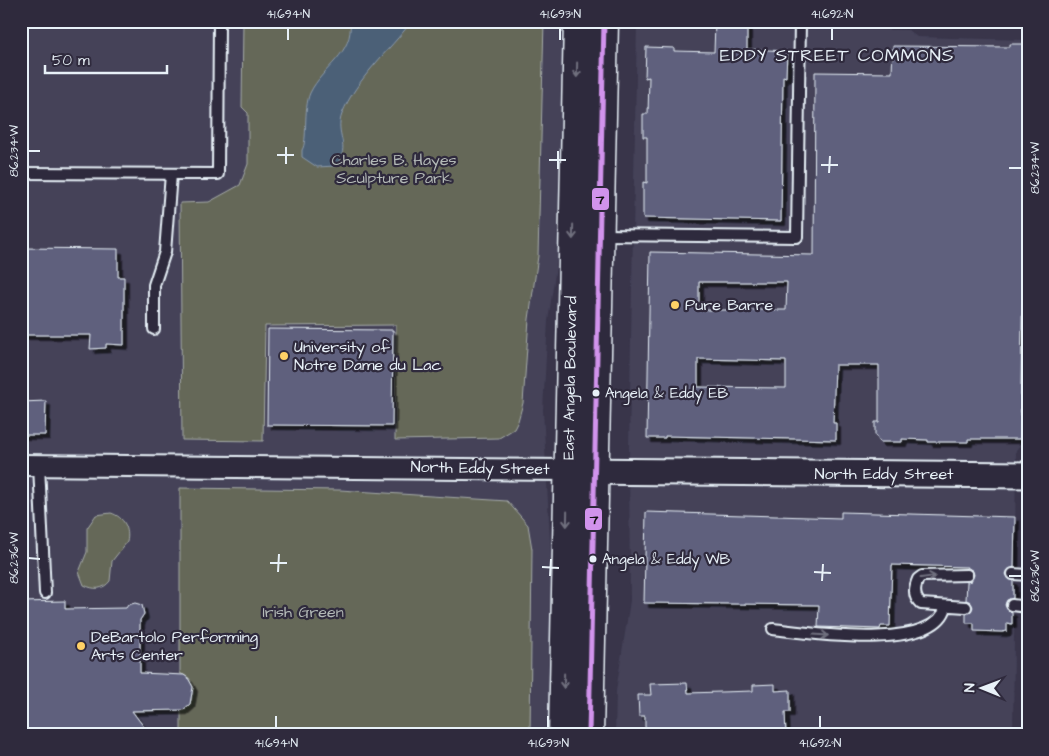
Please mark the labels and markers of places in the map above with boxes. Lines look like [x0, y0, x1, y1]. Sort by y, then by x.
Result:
place label: Pure Barre [685, 294, 773, 316]
marker: Pure Barre [669, 299, 681, 311]
place label: University of Notre Dame du Lac [294, 336, 442, 376]
marker: University of Notre Dame du Lac [278, 350, 290, 362]
place label: Angela & Eddy EB [605, 383, 728, 405]
marker: Angela & Eddy EB [591, 388, 601, 398]
place label: Angela & Eddy WB [602, 549, 731, 571]
marker: Angela & Eddy WB [588, 554, 598, 564]
place label: DeBartolo Performing Arts Center [91, 626, 258, 666]
marker: DeBartolo Performing Arts Center [75, 640, 87, 652]

